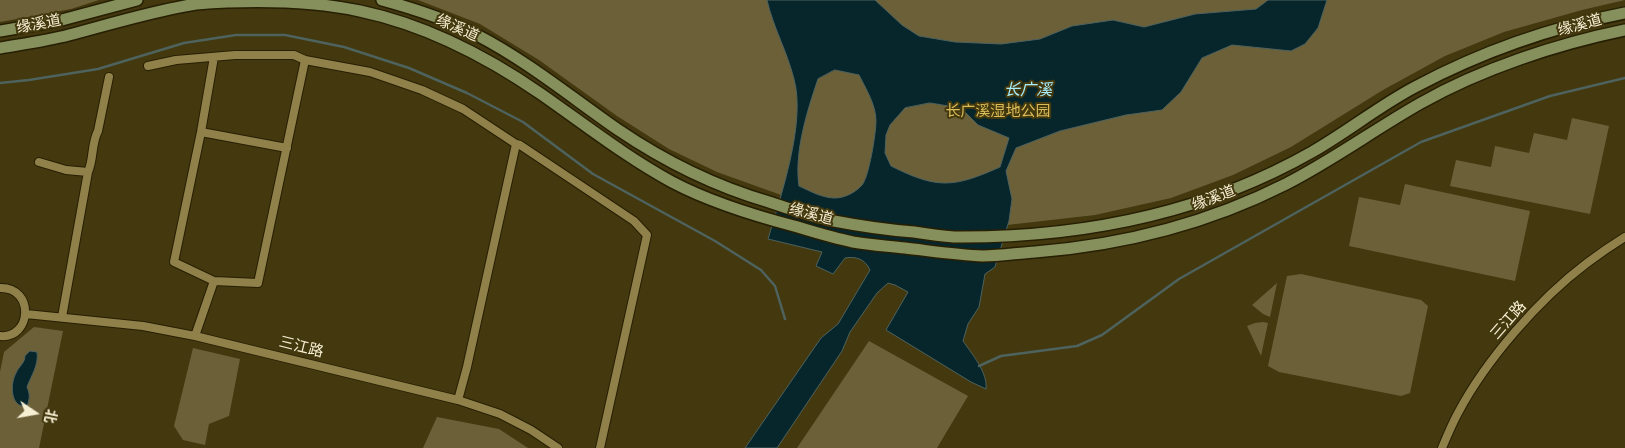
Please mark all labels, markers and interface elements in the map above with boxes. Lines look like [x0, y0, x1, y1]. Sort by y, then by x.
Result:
street label: 缘溪道 [1556, 11, 1604, 41]
street label: 缘溪道 [15, 12, 63, 38]
street label: 缘溪道 [433, 12, 481, 46]
water label: 长广溪 [1004, 81, 1052, 101]
park label: 长广溪湿地公园 [946, 103, 1050, 121]
street label: 缘溪道 [1190, 183, 1238, 215]
street label: 缘溪道 [787, 200, 835, 230]
street label: 三江路 [1487, 298, 1531, 344]
street label: 三江路 [277, 334, 325, 362]
north arrow [10, 388, 60, 438]
text: 北 [39, 407, 61, 425]

